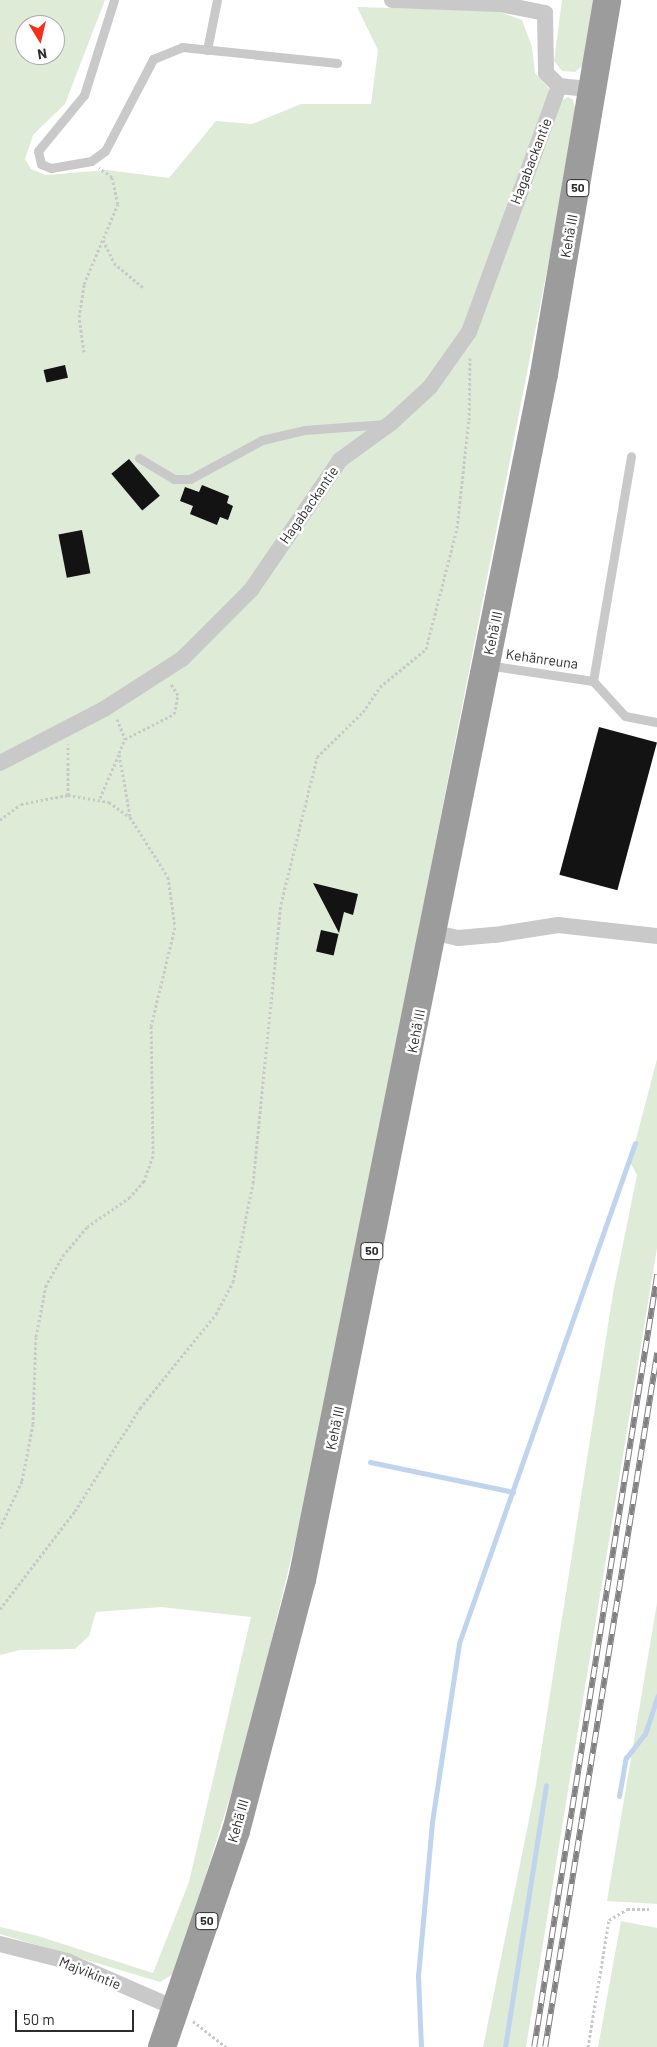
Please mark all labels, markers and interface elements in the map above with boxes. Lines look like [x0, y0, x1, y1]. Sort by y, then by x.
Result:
north arrow [15, 15, 65, 65]
text: N [36, 45, 48, 63]
street label: Hagabackantie [507, 116, 555, 206]
road number: 50 [566, 178, 590, 198]
street label: Kehä III [557, 213, 581, 259]
street label: Hagabackantie [276, 463, 342, 547]
street label: Kehä III [480, 610, 506, 656]
street label: Kehänreuna [505, 646, 579, 672]
street label: Kehä III [404, 1008, 428, 1054]
road number: 50 [360, 1242, 384, 1260]
street label: Kehä III [322, 1405, 348, 1451]
street label: Kehä III [224, 1797, 252, 1845]
road number: 50 [194, 1912, 220, 1930]
street label: Majvikintie [57, 1953, 123, 1993]
scale bar [18, 2000, 136, 2032]
text: 50 m [23, 2010, 55, 2028]

